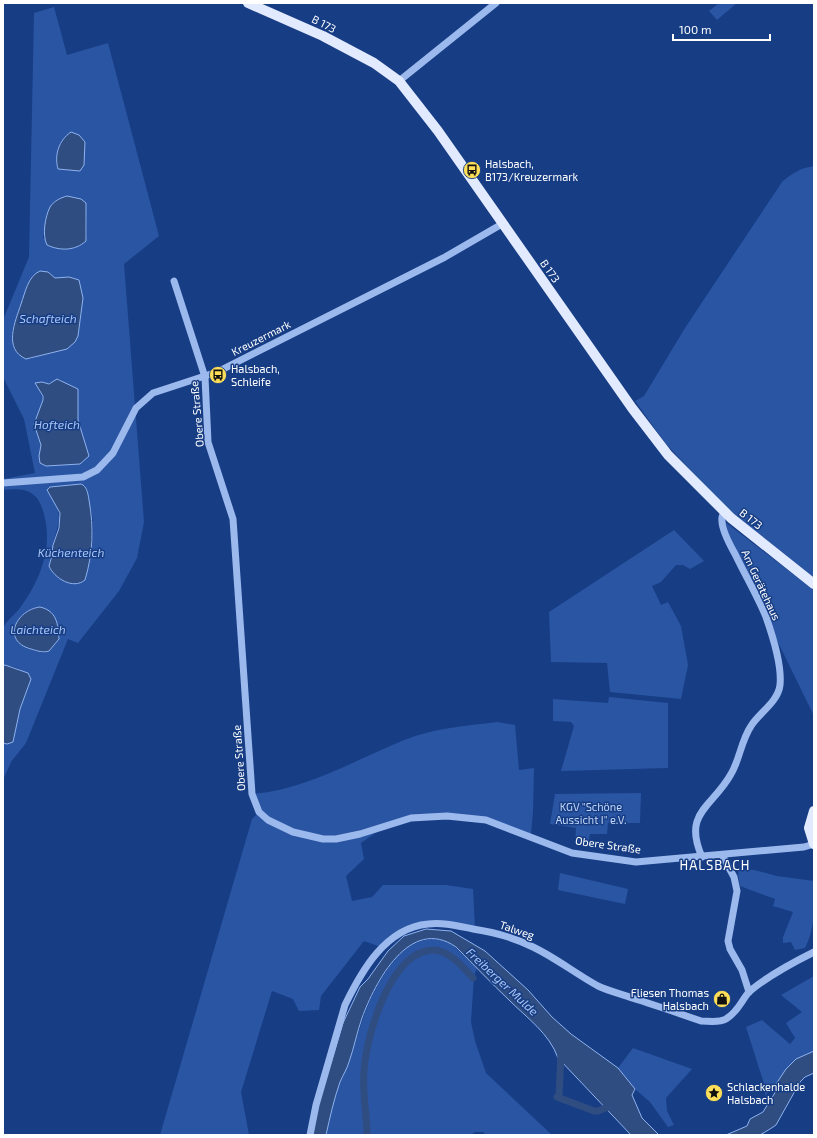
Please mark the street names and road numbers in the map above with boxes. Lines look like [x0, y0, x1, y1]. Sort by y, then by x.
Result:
street label: B 173 [310, 12, 338, 35]
street label: B 173 [538, 257, 563, 285]
street label: Kreuzermark [229, 317, 293, 358]
street label: Obere Straße [187, 380, 206, 448]
street label: B 173 [737, 506, 765, 532]
street label: Am Gerätehaus [739, 547, 784, 623]
street label: Obere Straße [230, 724, 247, 792]
street label: Obere Straße [574, 833, 642, 856]
street label: Talweg [498, 918, 536, 941]

